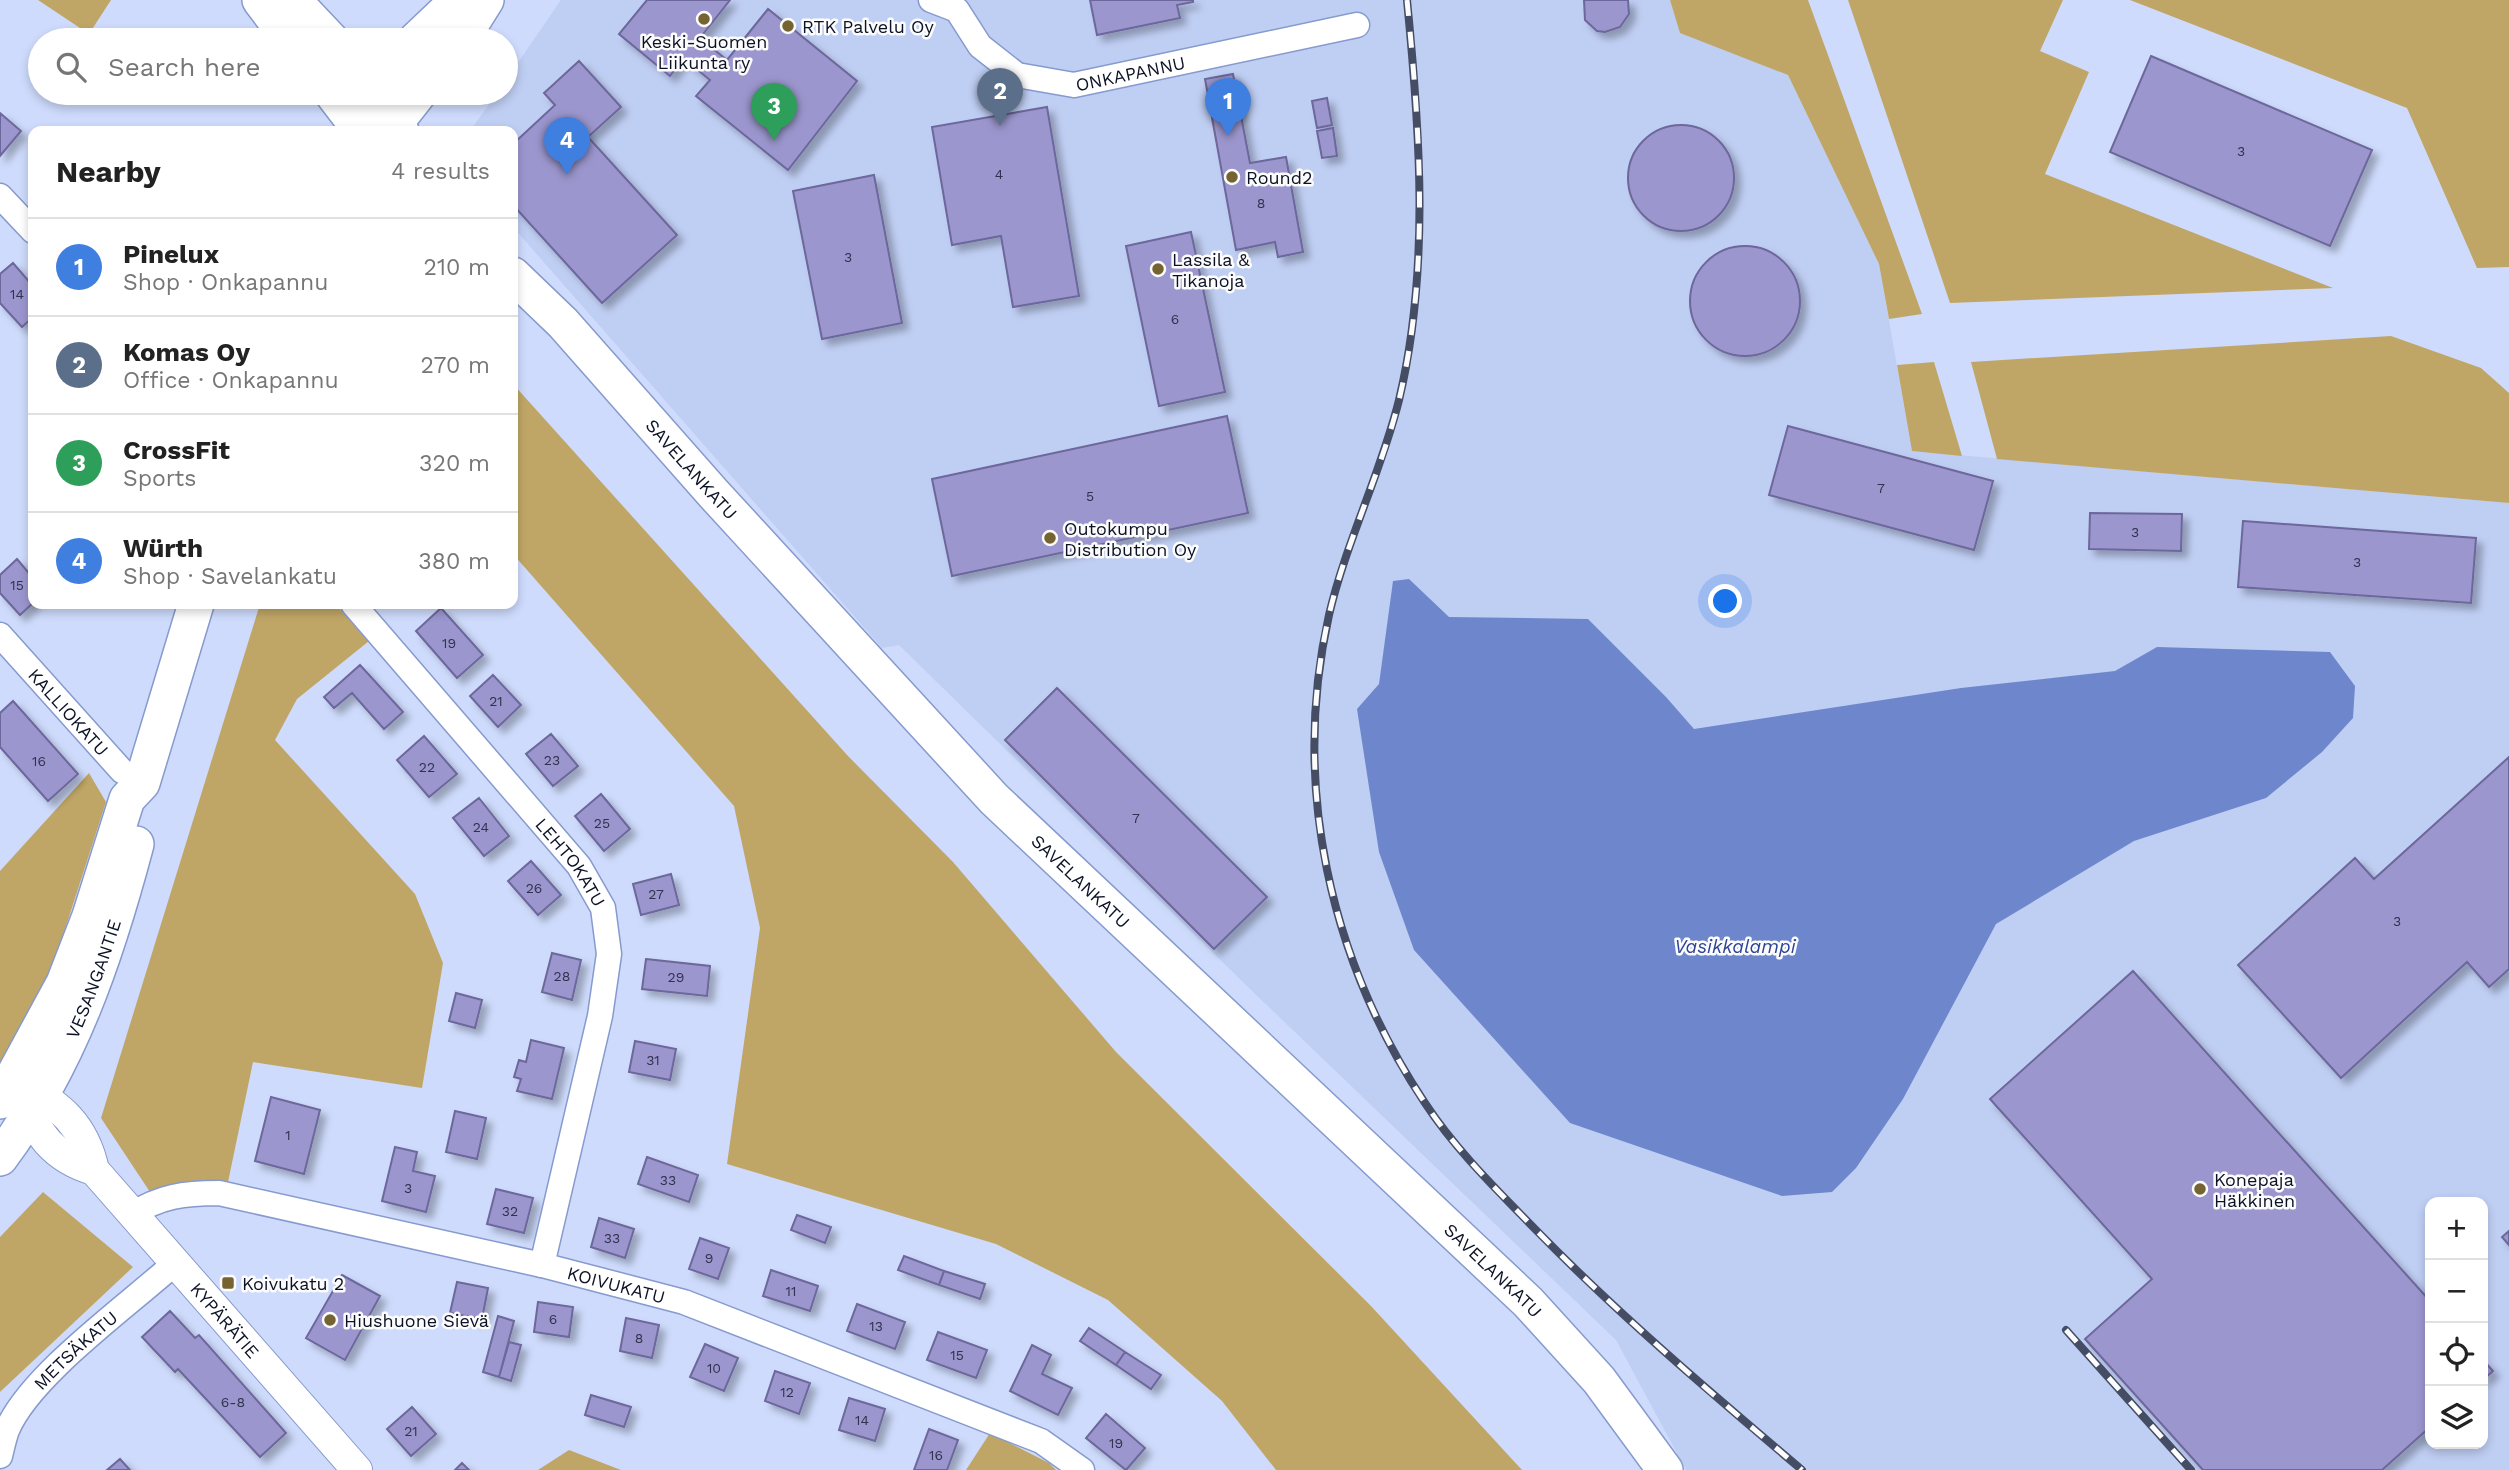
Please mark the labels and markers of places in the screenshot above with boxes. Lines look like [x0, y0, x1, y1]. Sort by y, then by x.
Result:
marker: Keski-Suomen Liikunta ry [696, 11, 712, 27]
place label: RTK Palvelu Oy [802, 16, 934, 37]
marker: RTK Palvelu Oy [780, 18, 796, 34]
place label: Keski-Suomen Liikunta ry [641, 31, 767, 73]
pin: 2 [977, 68, 1023, 126]
pin: 1 [1205, 78, 1251, 136]
pin: 3 [751, 83, 797, 141]
pin: 4 [544, 117, 590, 175]
place label: Round2 [1246, 167, 1313, 188]
marker: Round2 [1224, 169, 1240, 185]
place label: Lassila & Tikanoja [1172, 249, 1250, 291]
marker: Lassila & Tikanoja [1150, 261, 1166, 277]
place label: Outokumpu Distribution Oy [1064, 518, 1197, 560]
marker: Outokumpu Distribution Oy [1042, 530, 1058, 546]
place label: Konepaja Häkkinen [2214, 1169, 2295, 1211]
marker: Konepaja Häkkinen [2192, 1181, 2208, 1197]
place label: Koivukatu 2 [242, 1273, 344, 1294]
marker: Koivukatu 2 [220, 1275, 236, 1291]
place label: Hiushuone Sievä [344, 1310, 489, 1331]
marker: Hiushuone Sievä [322, 1312, 338, 1328]

